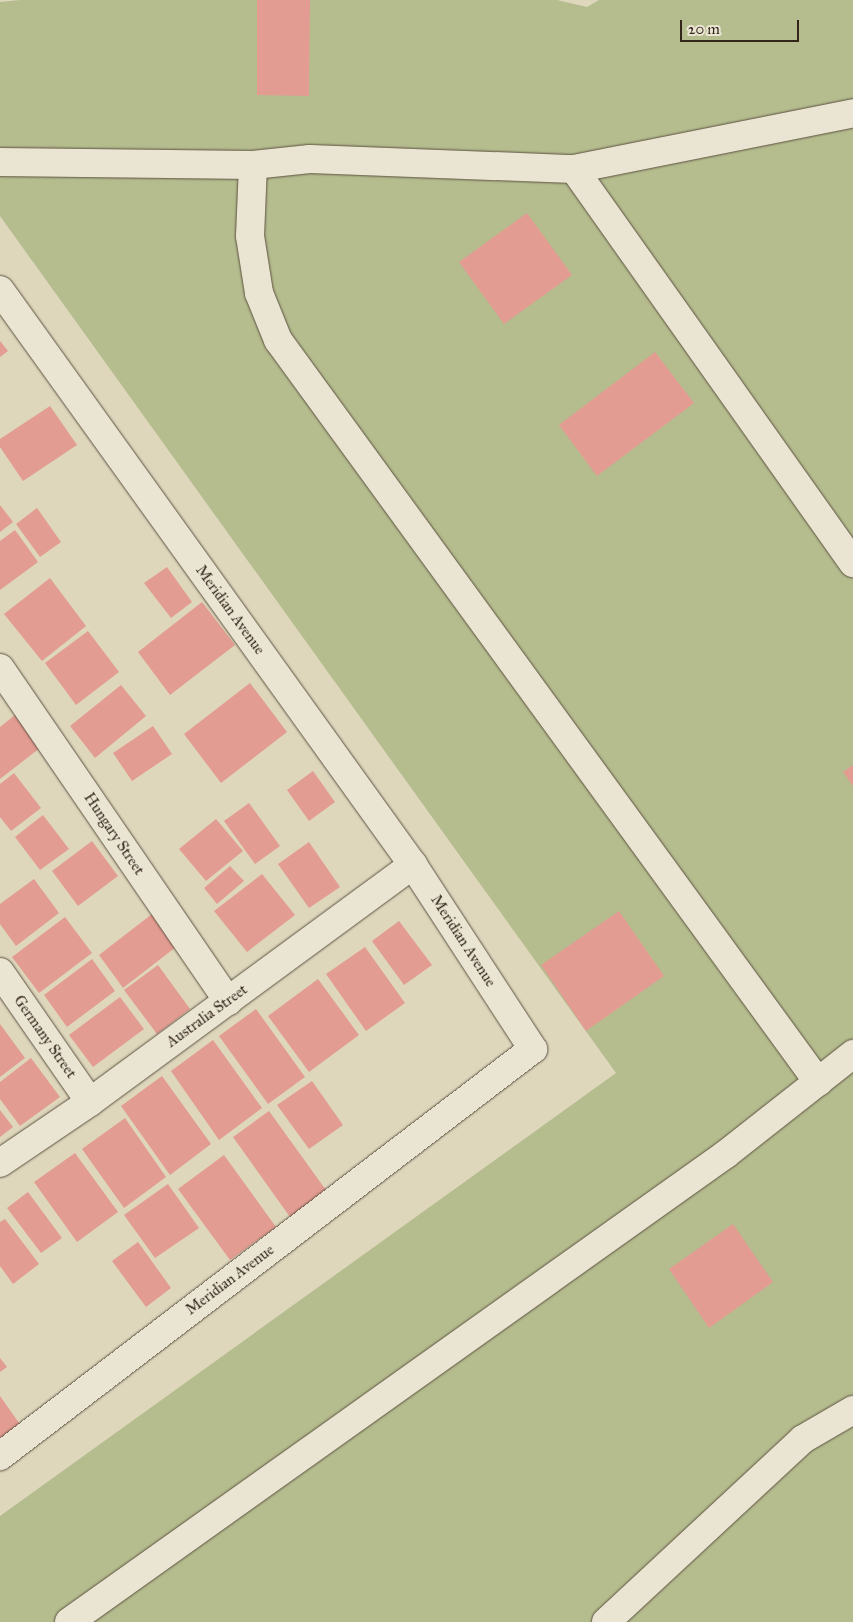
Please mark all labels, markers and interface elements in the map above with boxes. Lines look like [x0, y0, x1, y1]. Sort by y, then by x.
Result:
scale bar [683, 10, 802, 42]
text: 20 m [688, 20, 720, 38]
street label: Meridian Avenue [192, 562, 268, 658]
street label: Hungary Street [80, 789, 148, 879]
street label: Meridian Avenue [427, 892, 499, 990]
street label: Australia Street [163, 981, 251, 1051]
street label: Germany Street [10, 992, 80, 1082]
street label: Meridian Avenue [182, 1241, 278, 1319]

